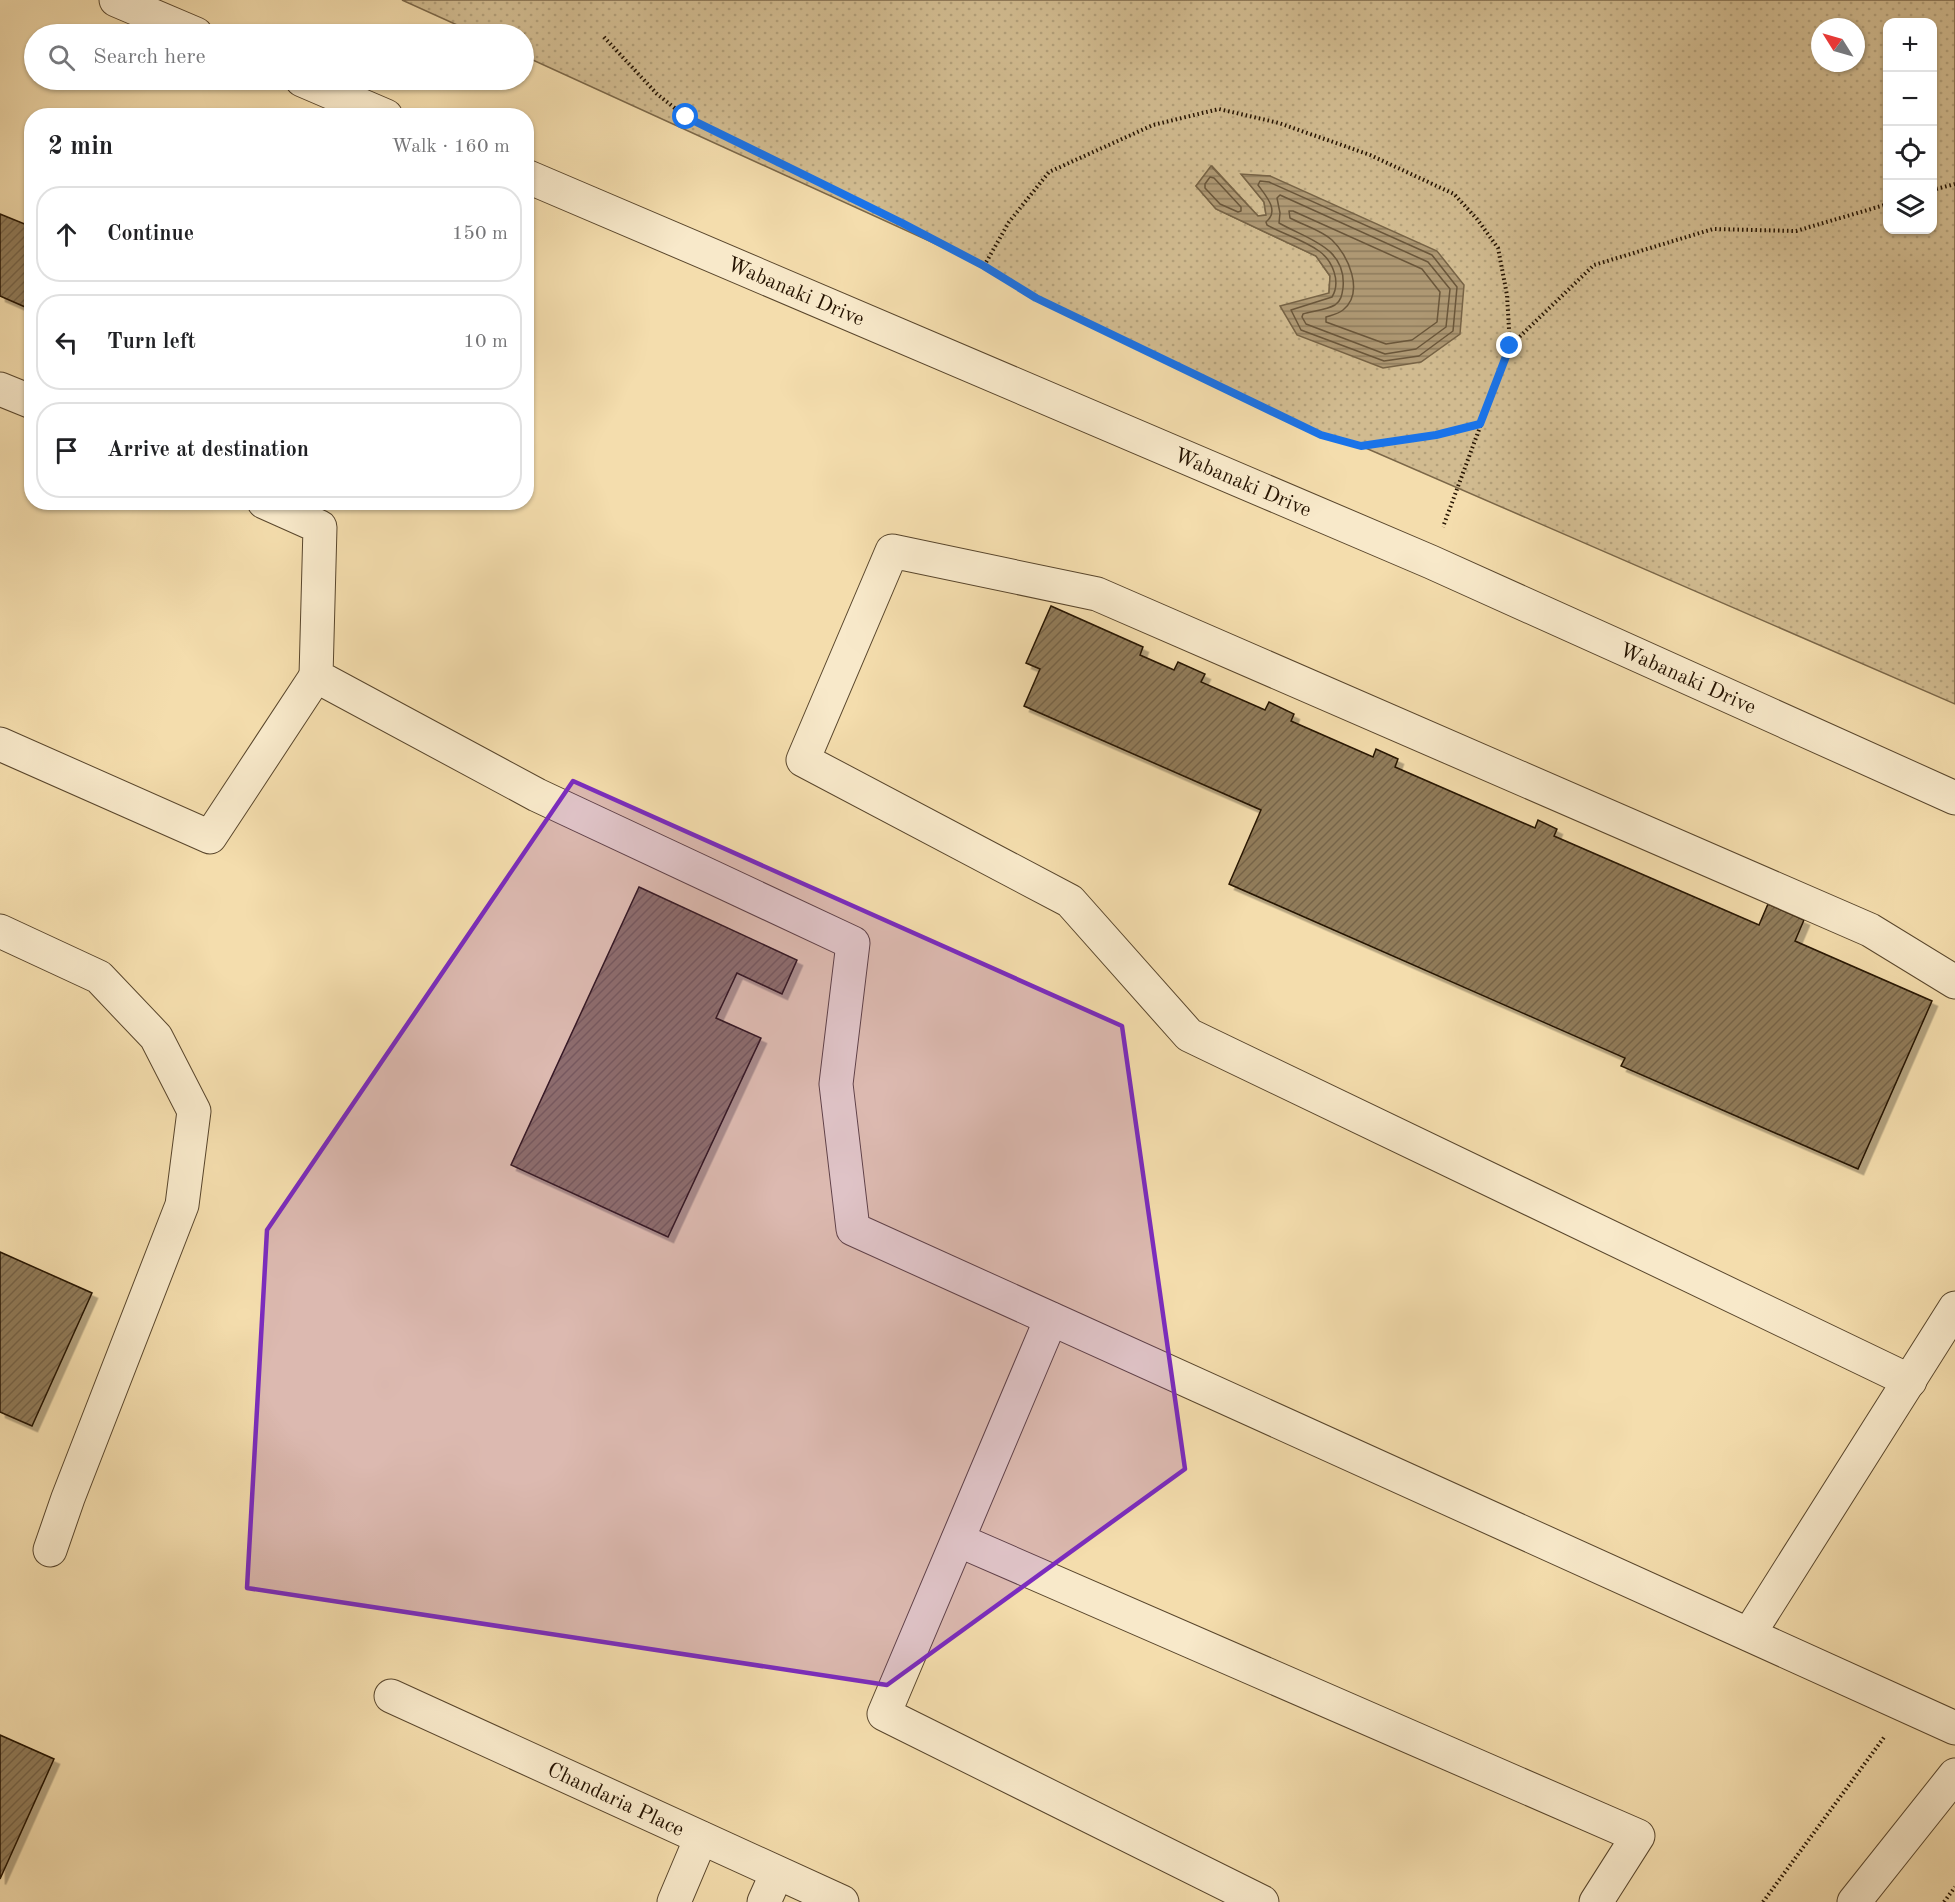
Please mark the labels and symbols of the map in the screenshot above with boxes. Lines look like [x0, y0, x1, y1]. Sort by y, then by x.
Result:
north arrow [1811, 18, 1865, 72]
route start [672, 103, 698, 129]
street label: Wabanaki Drive [724, 254, 867, 331]
route end [1496, 332, 1522, 358]
street label: Wabanaki Drive [1171, 445, 1314, 522]
street label: Wabanaki Drive [1616, 640, 1759, 719]
street label: Chandaria Place [544, 1760, 687, 1841]

